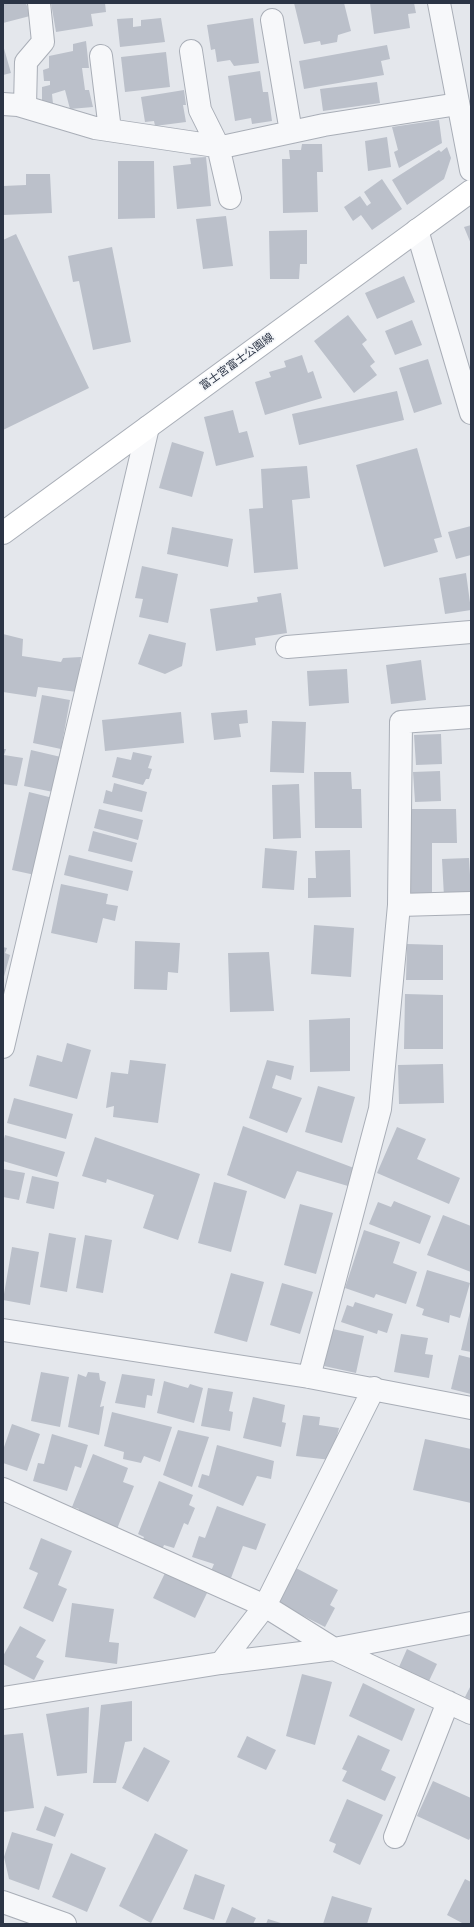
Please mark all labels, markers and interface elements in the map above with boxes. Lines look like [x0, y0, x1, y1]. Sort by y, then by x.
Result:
street label: 富士宮富士公園線 [198, 331, 276, 393]

